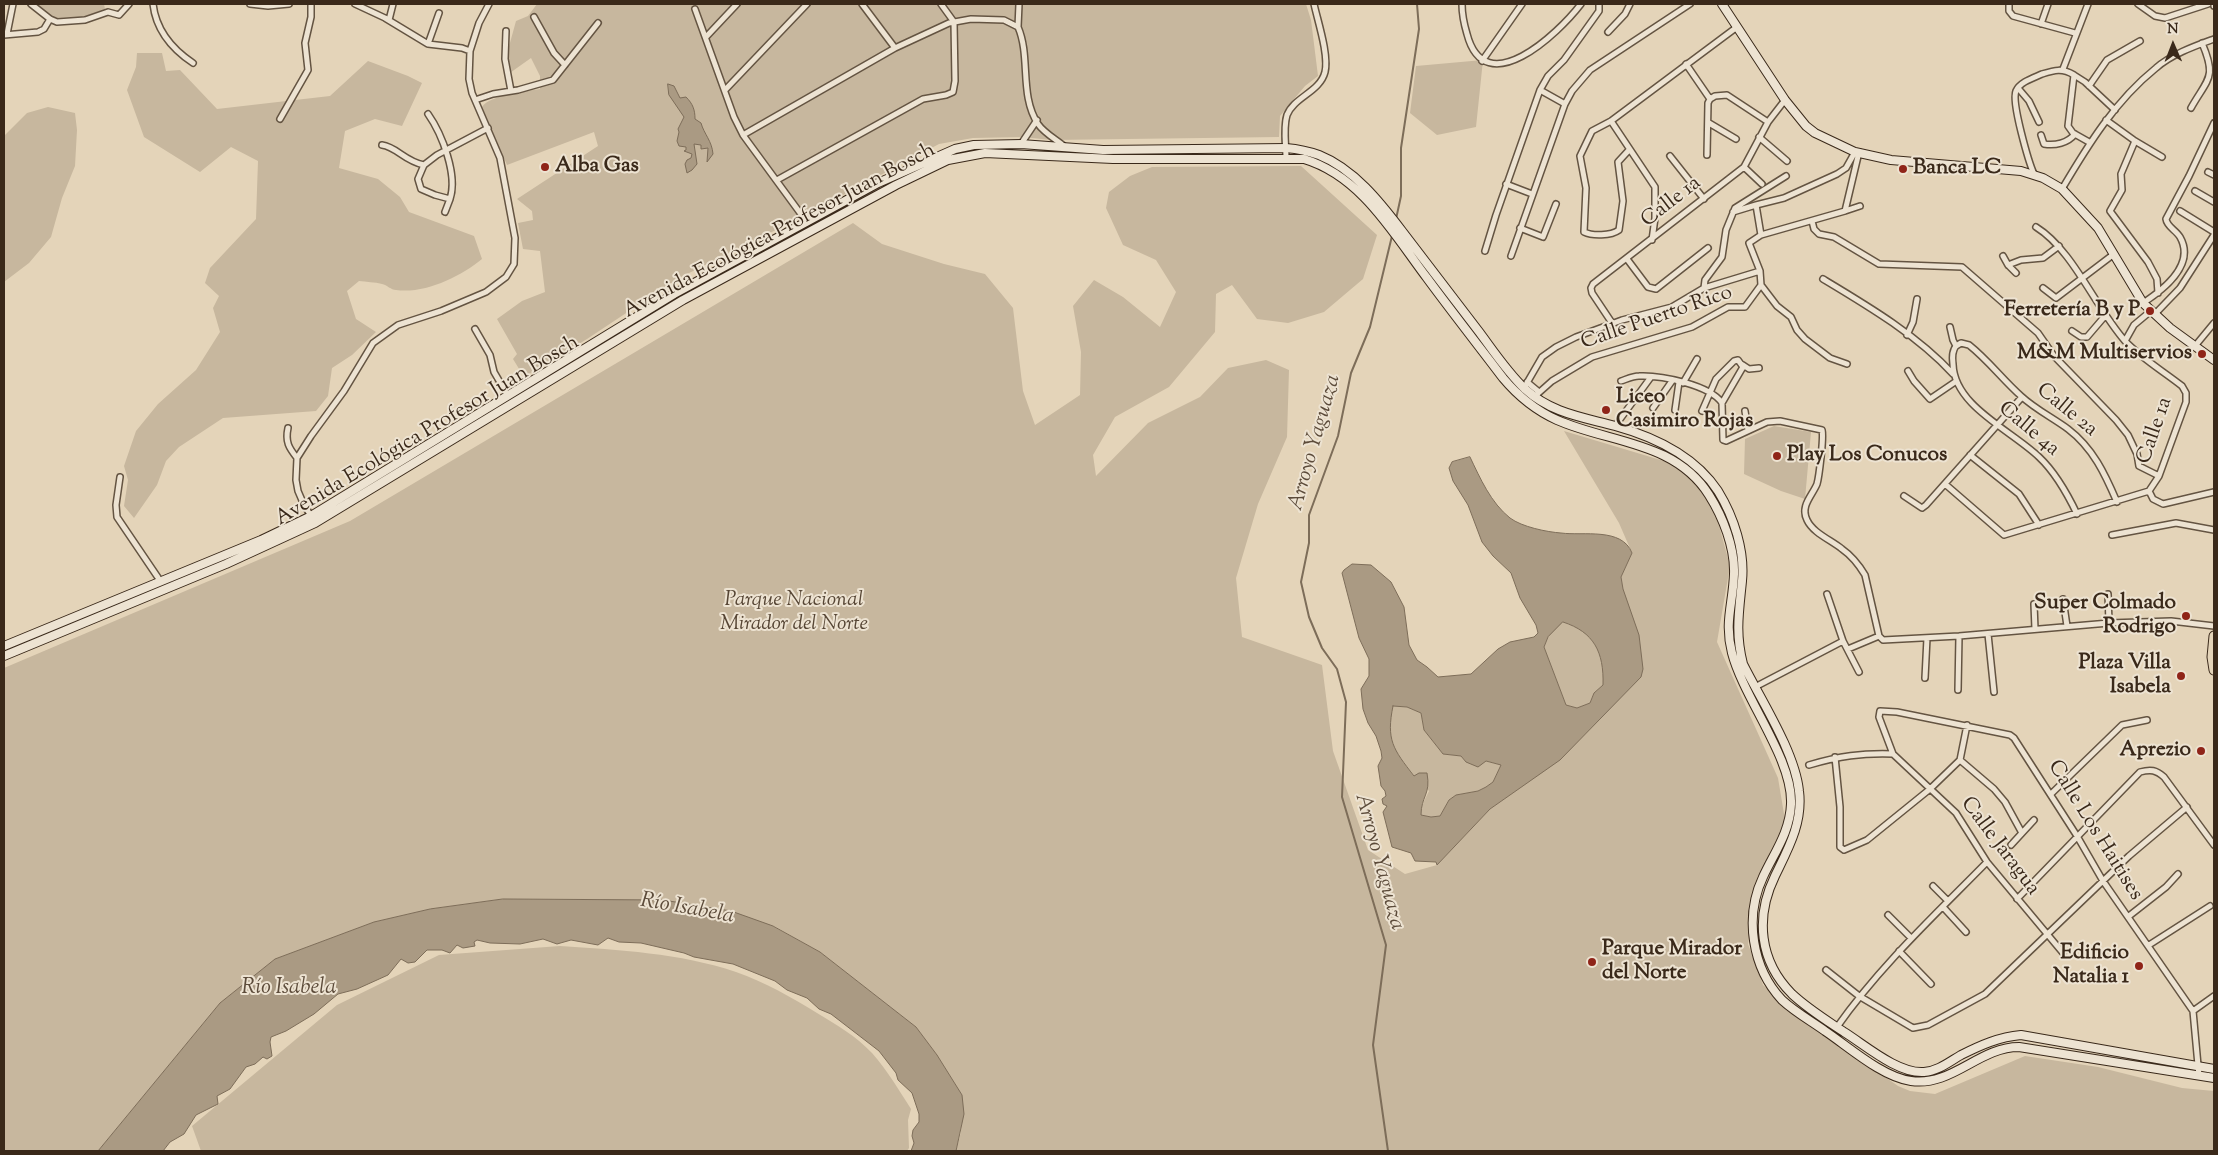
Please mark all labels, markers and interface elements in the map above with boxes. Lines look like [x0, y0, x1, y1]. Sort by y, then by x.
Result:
north arrow [2148, 20, 2198, 70]
text: N [2167, 20, 2179, 40]
street label: Avenida Ecológica Profesor Juan Bosch [620, 139, 940, 325]
place label: Alba Gas [555, 154, 639, 180]
place label: Banca LC [1913, 156, 2001, 182]
marker: Alba Gas [539, 161, 551, 173]
marker: Banca LC [1897, 163, 1909, 175]
street label: Calle 1a [1637, 172, 1707, 234]
street label: Calle Puerto Rico [1578, 281, 1736, 357]
place label: Ferretería B y P [2004, 298, 2140, 324]
marker: Ferretería B y P [2144, 305, 2156, 317]
street label: Avenida Ecológica Profesor Juan Bosch [272, 331, 584, 533]
place label: M&M Multiservios [2017, 341, 2192, 367]
marker: M&M Multiservios [2196, 348, 2208, 360]
water label: Arroyo Yaguaza [1284, 372, 1348, 514]
street label: Calle 2a [2030, 379, 2102, 443]
place label: Liceo Casimiro Rojas [1616, 385, 1753, 435]
street label: Calle 1a [2133, 394, 2179, 468]
street label: Calle 4a [1992, 397, 2064, 463]
marker: Liceo Casimiro Rojas [1600, 404, 1612, 416]
place label: Play Los Conucos [1787, 443, 1947, 469]
marker: Play Los Conucos [1771, 450, 1783, 462]
park label: Parque Nacional Mirador del Norte [720, 588, 868, 638]
place label: Super Colmado Rodrigo [2034, 591, 2176, 641]
marker: Super Colmado Rodrigo [2180, 610, 2192, 622]
place label: Plaza Villa Isabela [2078, 651, 2171, 701]
marker: Plaza Villa Isabela [2175, 670, 2187, 682]
place label: Aprezio [2120, 738, 2191, 764]
marker: Aprezio [2195, 745, 2207, 757]
street label: Calle Los Haitises [2041, 756, 2147, 906]
water label: Arroyo Yaguaza [1347, 791, 1409, 933]
street label: Calle Jaragua [1954, 793, 2044, 901]
water label: Río Isabela [638, 889, 736, 931]
place label: Parque Mirador del Norte [1602, 937, 1742, 987]
place label: Edificio Natalia 1 [2053, 941, 2129, 991]
marker: Parque Mirador del Norte [1586, 956, 1598, 968]
marker: Edificio Natalia 1 [2133, 960, 2145, 972]
water label: Río Isabela [242, 976, 336, 1002]

